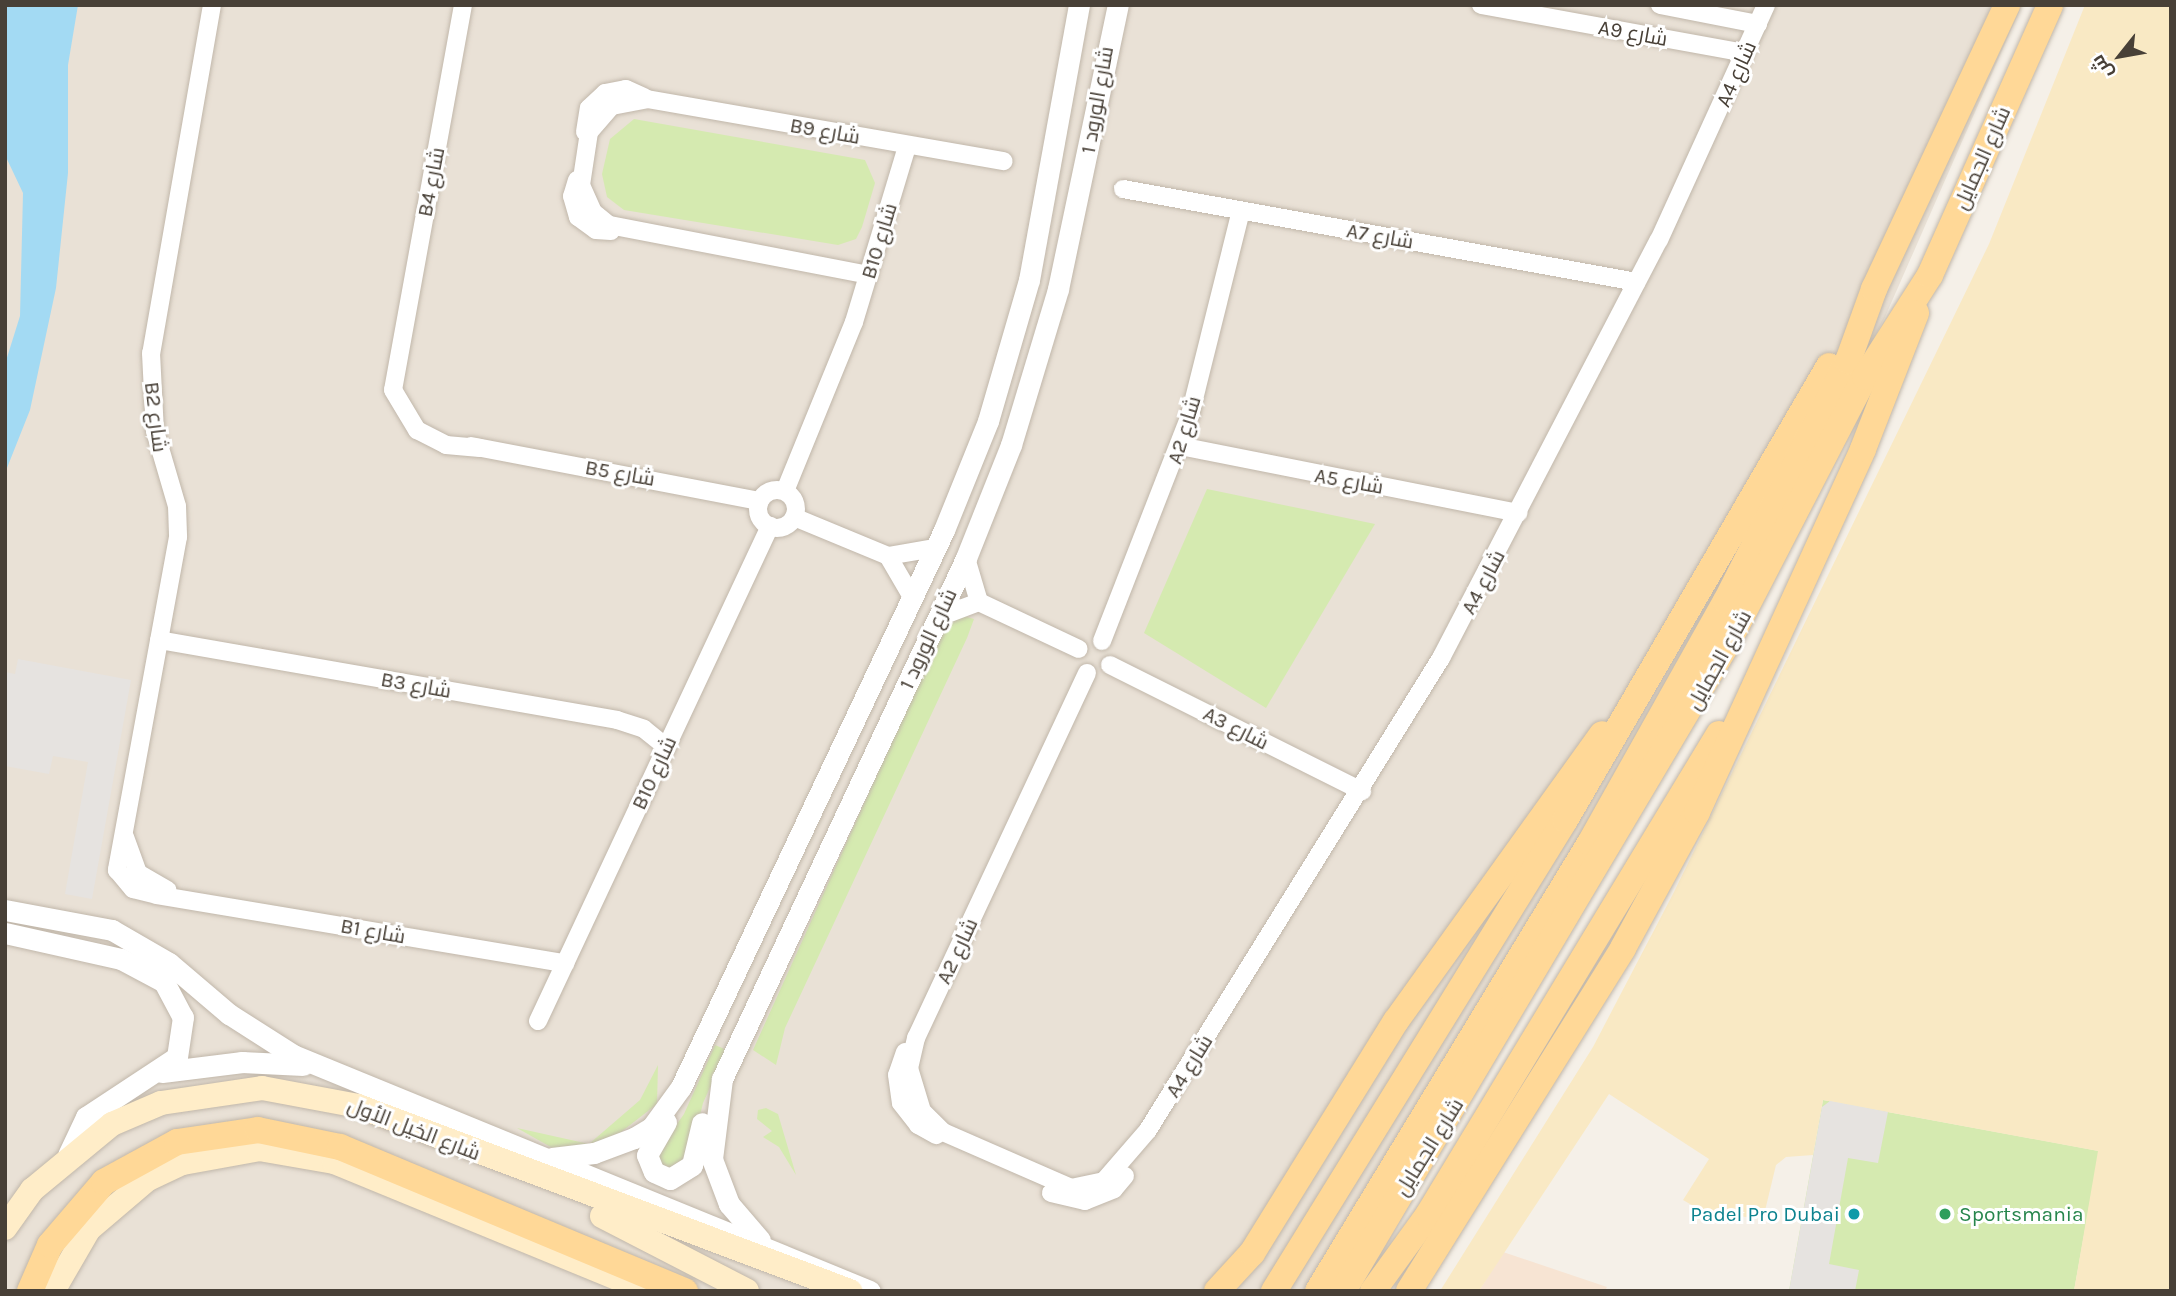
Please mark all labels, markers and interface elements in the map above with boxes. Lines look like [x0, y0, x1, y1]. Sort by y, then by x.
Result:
street label: A9 شارع [1596, 15, 1670, 51]
north arrow [2085, 21, 2155, 91]
street label: A4 شارع [1710, 37, 1762, 111]
street label: شارع الورود 1 [1075, 45, 1119, 155]
text: ش [2086, 51, 2118, 83]
street label: شارع الجمايل [1948, 102, 2016, 214]
street label: B9 شارع [788, 112, 862, 150]
street label: B4 شارع [412, 145, 450, 219]
street label: B10 شارع [856, 200, 902, 282]
street label: A7 شارع [1345, 218, 1415, 254]
street label: B2 شارع [139, 380, 173, 454]
street label: A2 شارع [1162, 393, 1206, 467]
street label: B5 شارع [583, 454, 657, 492]
street label: A5 شارع [1313, 463, 1385, 499]
street label: A4 شارع [1456, 545, 1510, 619]
street label: شارع الورود 1 [894, 585, 962, 693]
street label: شارع الجمايل [1681, 606, 1757, 714]
street label: B3 شارع [379, 666, 453, 704]
street label: A3 شارع [1199, 701, 1273, 755]
street label: B10 شارع [626, 732, 682, 814]
street label: B1 شارع [338, 913, 408, 949]
street label: A2 شارع [931, 914, 983, 988]
street label: A4 شارع [1160, 1030, 1218, 1102]
street label: شارع الخيل الأول [344, 1092, 484, 1166]
street label: شارع الجمايل [1389, 1094, 1469, 1200]
place label: Padel Pro Dubai [1690, 1201, 1840, 1227]
place label: Sportsmania [1959, 1201, 2084, 1227]
marker: Padel Pro Dubai [1846, 1206, 1862, 1222]
marker: Sportsmania [1937, 1206, 1953, 1222]

